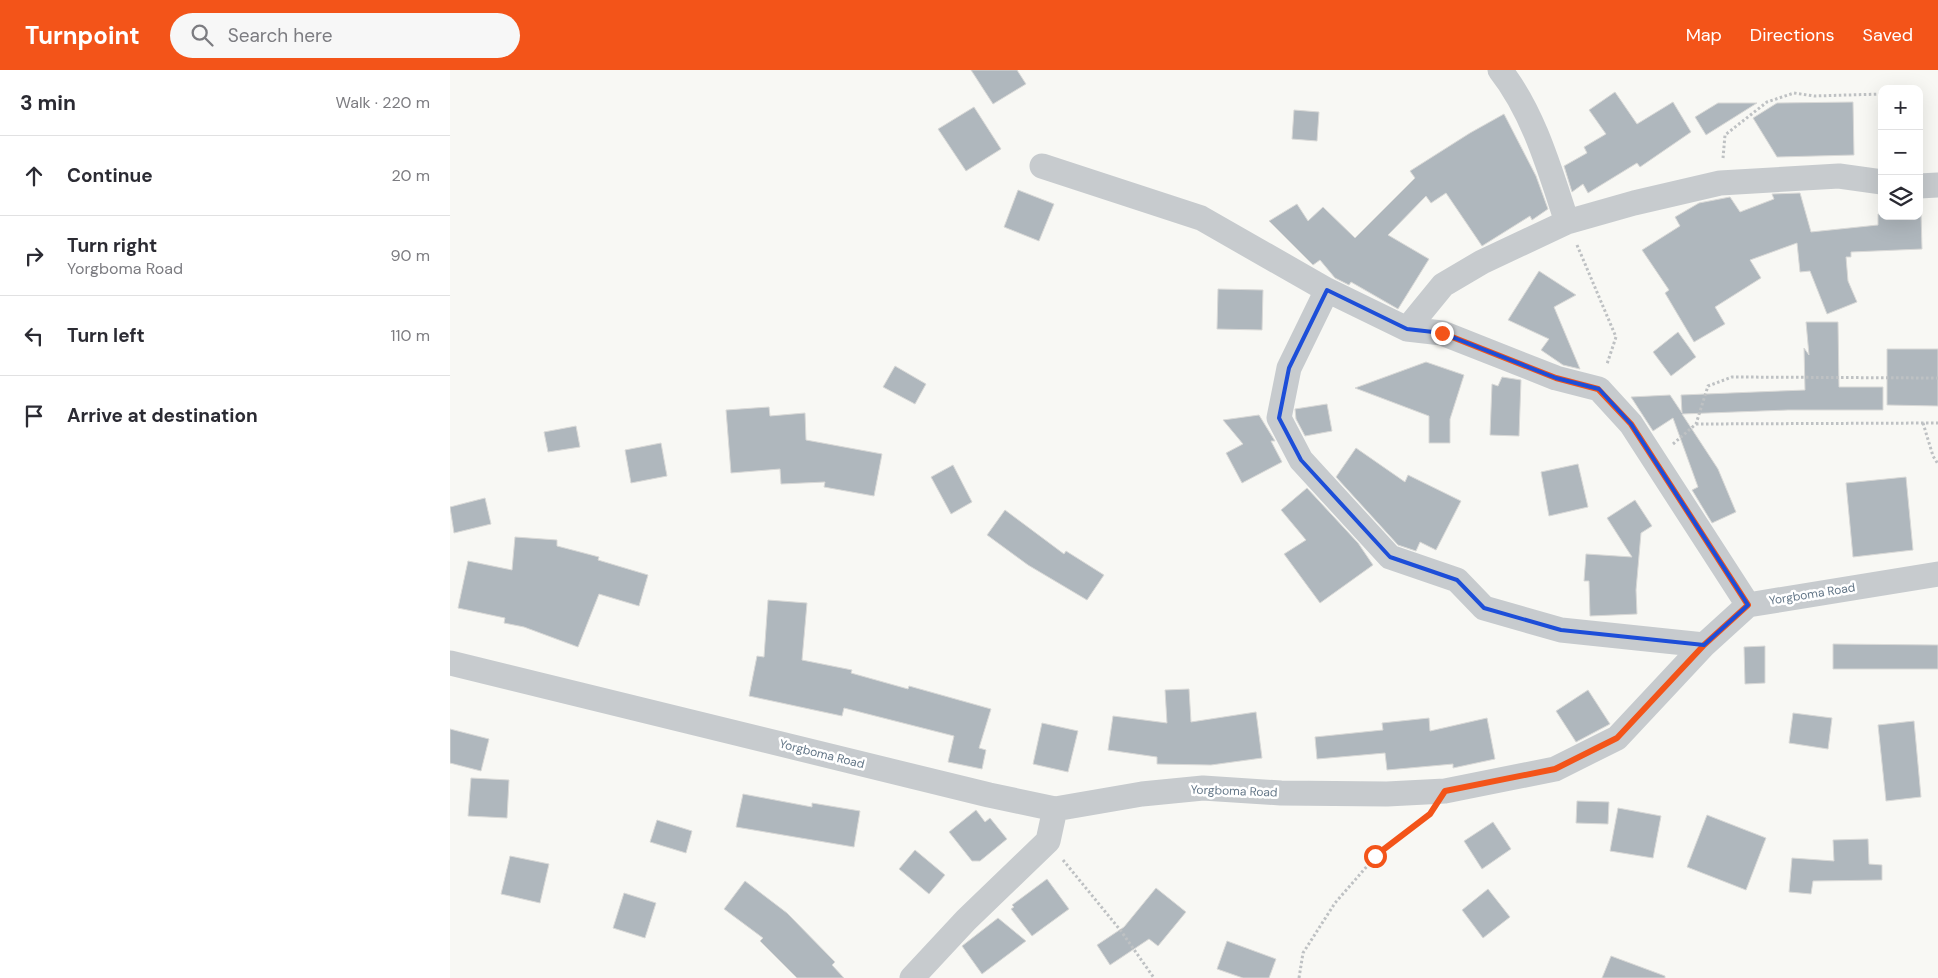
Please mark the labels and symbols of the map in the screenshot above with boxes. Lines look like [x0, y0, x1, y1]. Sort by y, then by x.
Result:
route end [1431, 322, 1454, 345]
street label: Yorgboma Road [1768, 579, 1856, 609]
street label: Yorgboma Road [778, 736, 866, 772]
street label: Yorgboma Road [1190, 781, 1278, 801]
route start [1364, 845, 1387, 868]

